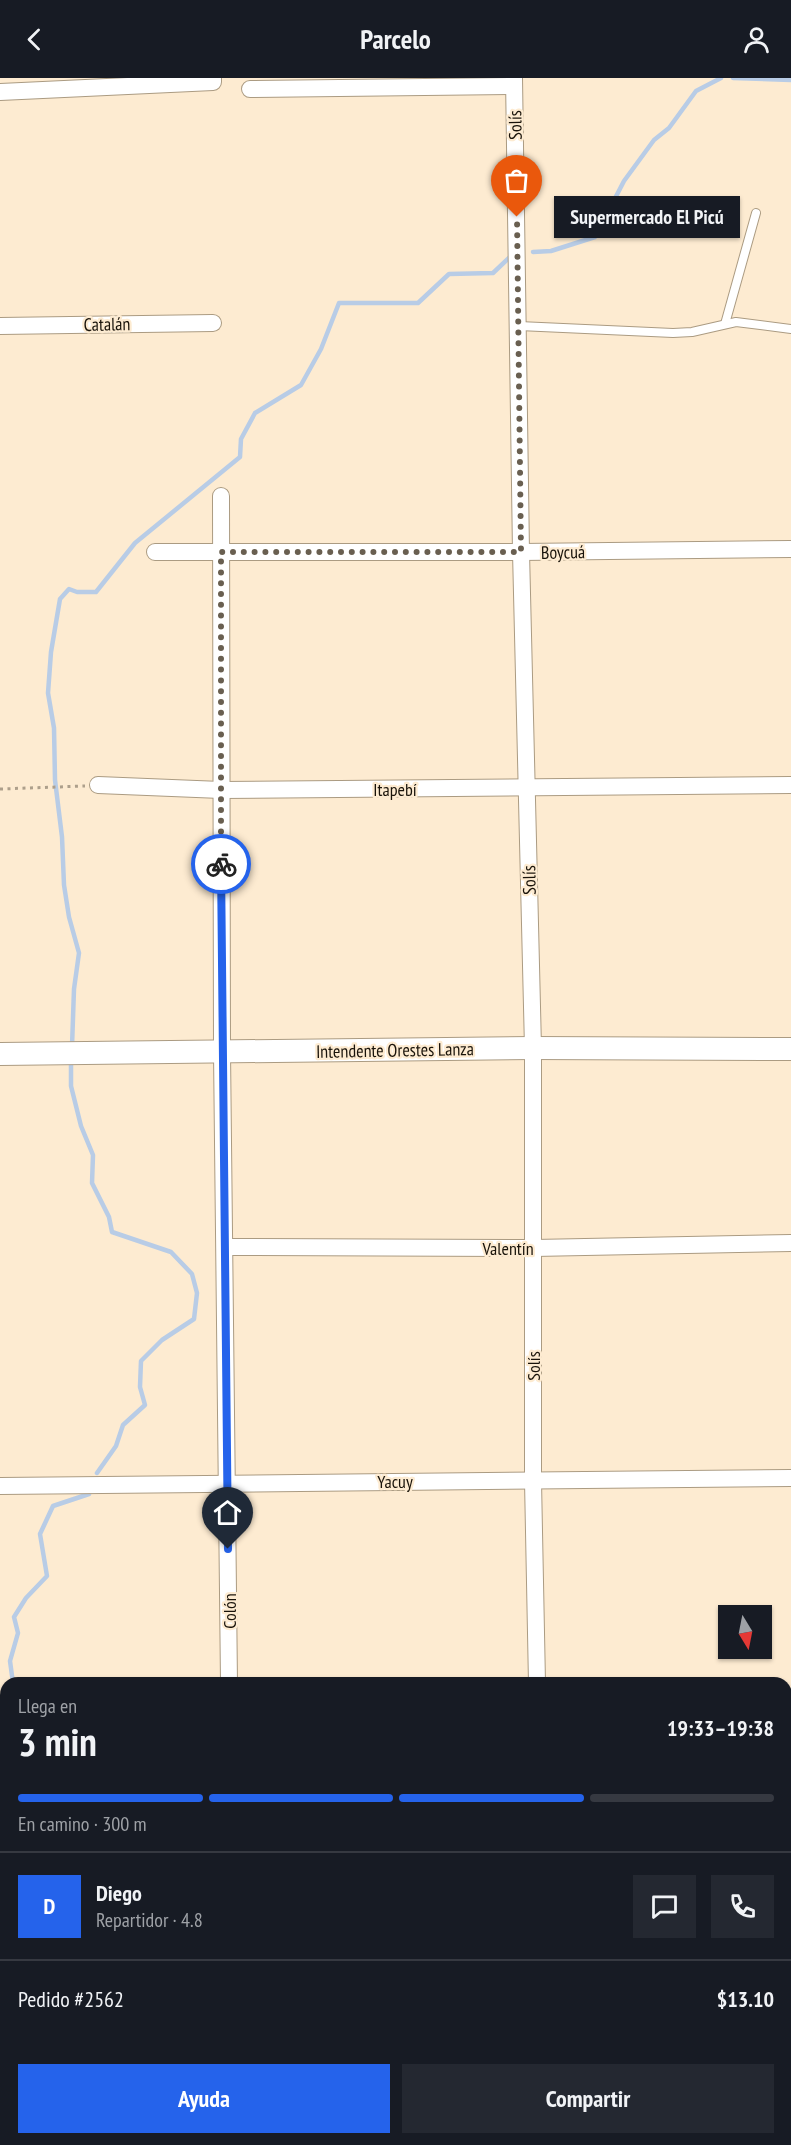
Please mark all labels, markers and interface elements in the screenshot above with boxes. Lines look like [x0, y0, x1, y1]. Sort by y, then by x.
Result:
text: Parcelo [360, 22, 431, 56]
icon: back [18, 23, 51, 56]
icon: person [740, 23, 773, 56]
street label: Solís [503, 110, 527, 140]
pin [491, 155, 542, 217]
icon: bag [500, 164, 533, 197]
callout: Supermercado El Picú [553, 196, 739, 238]
text: Supermercado El Picú [570, 204, 724, 230]
street label: Catalán [83, 312, 131, 336]
street label: Boycuá [541, 540, 585, 564]
street label: Itapebí [373, 778, 417, 801]
courier [191, 834, 251, 894]
icon: bike [205, 848, 238, 881]
street label: Solís [517, 865, 541, 895]
street label: Intendente Orestes Lanza [316, 1037, 474, 1063]
street label: Valentín [481, 1237, 534, 1260]
street label: Solís [522, 1351, 545, 1381]
street label: Yacuy [377, 1470, 413, 1493]
pin [202, 1487, 253, 1549]
icon: home [211, 1496, 244, 1529]
street label: Colón [218, 1593, 241, 1629]
north arrow [718, 1605, 772, 1659]
map controls [718, 1605, 772, 1659]
text: Llega en [18, 1693, 77, 1719]
text: 19:33–19:38 [667, 1714, 774, 1742]
text: 3 min [18, 1716, 97, 1767]
text: En camino · 300 m [18, 1811, 147, 1837]
button: chat [633, 1875, 696, 1938]
button: phone [711, 1875, 774, 1938]
text: Diego [96, 1879, 142, 1907]
text: D [44, 1892, 55, 1920]
text: Repartidor · 4.8 [96, 1907, 203, 1933]
text: Pedido #2562 [18, 1985, 124, 2013]
text: $13.10 [717, 1985, 774, 2013]
button: Ayuda [18, 2064, 390, 2133]
button: Compartir [402, 2064, 774, 2133]

